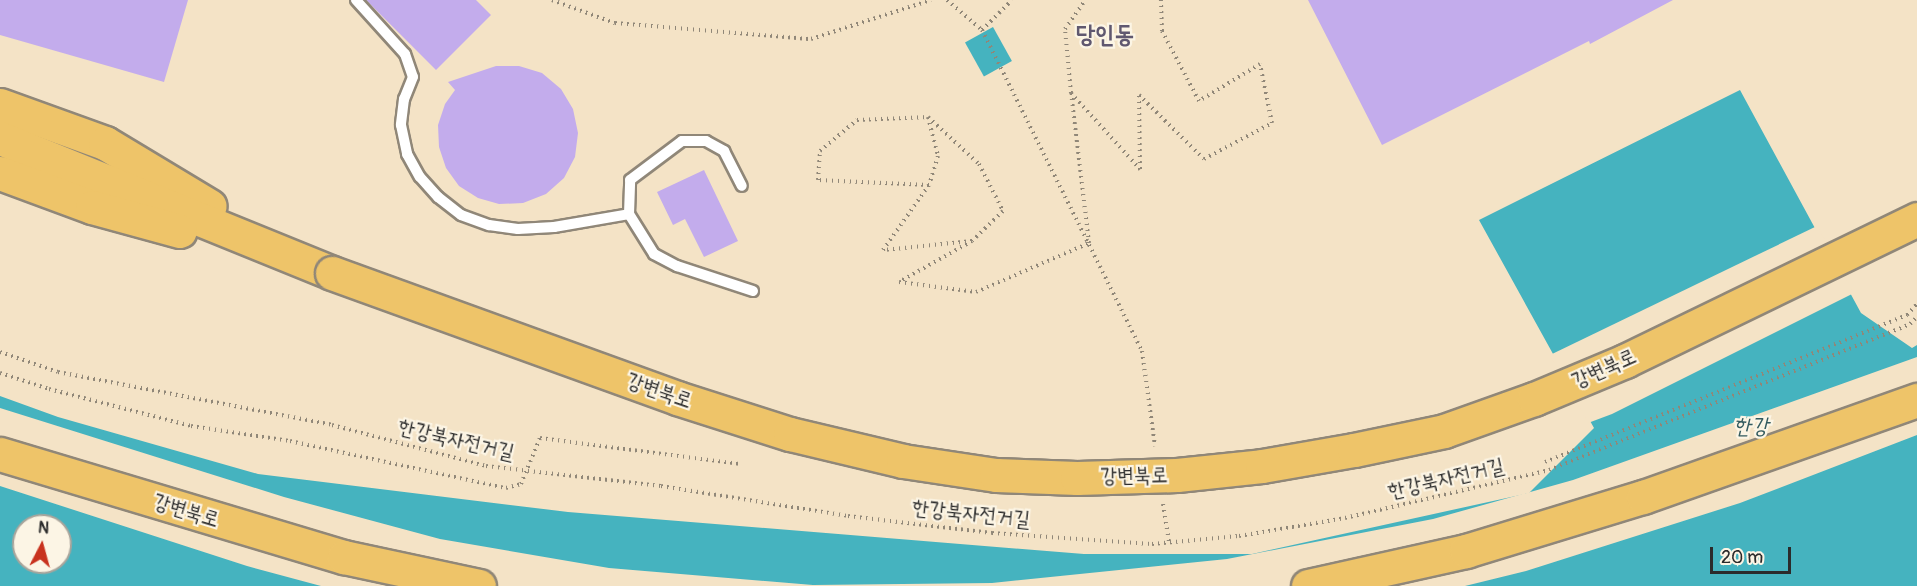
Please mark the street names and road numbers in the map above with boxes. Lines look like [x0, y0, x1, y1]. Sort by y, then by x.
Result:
street label: 강변북로 [1568, 344, 1640, 394]
street label: 강변북로 [623, 368, 695, 414]
street label: 한강북자전거길 [396, 414, 516, 466]
street label: 한강북자전거길 [1386, 453, 1506, 505]
street label: 강변북로 [1100, 463, 1168, 489]
street label: 강변북로 [150, 489, 222, 533]
street label: 한강북자전거길 [911, 495, 1031, 533]

